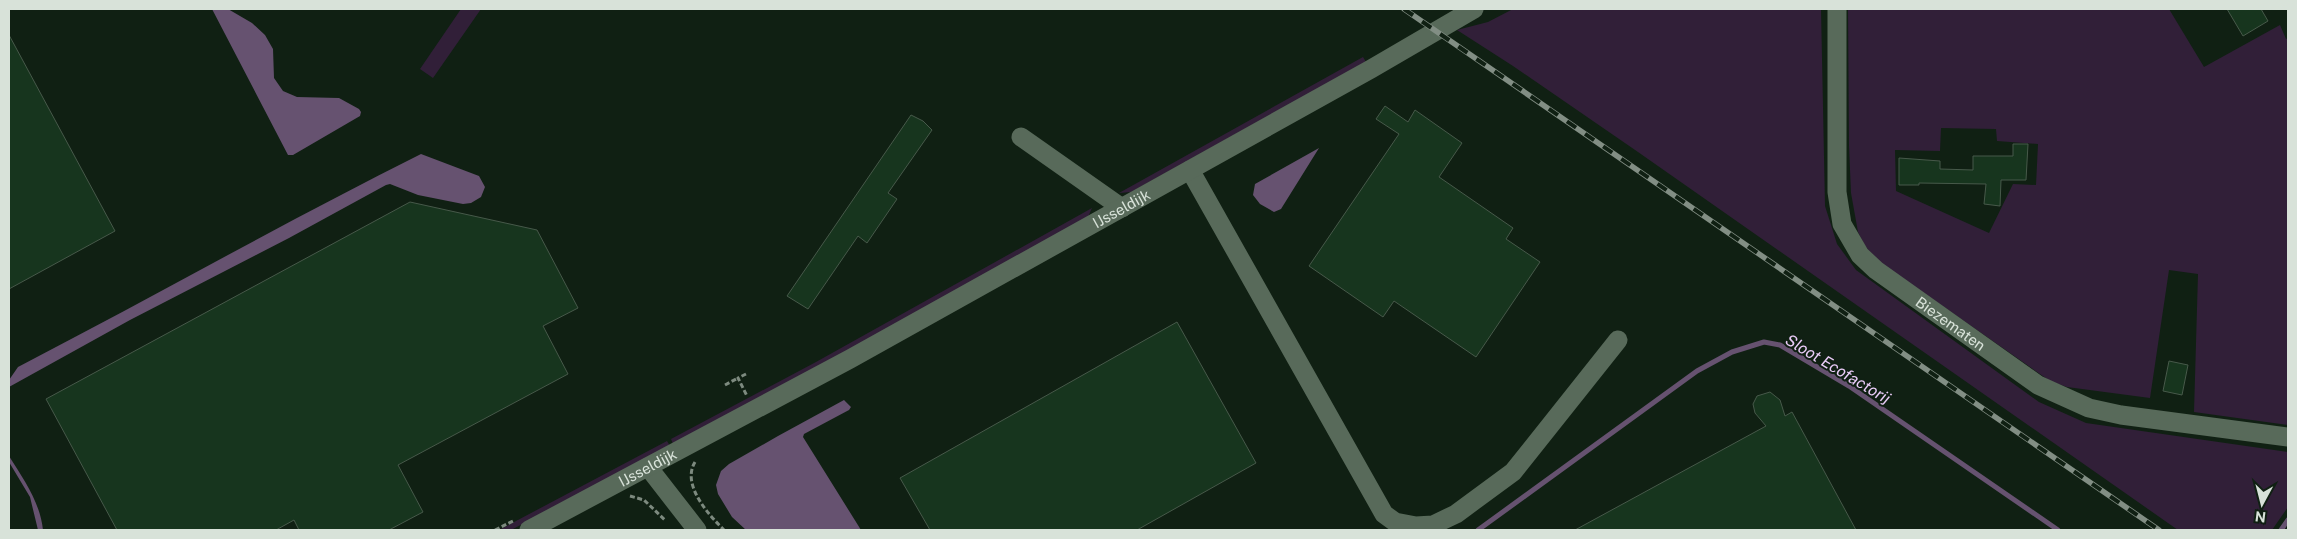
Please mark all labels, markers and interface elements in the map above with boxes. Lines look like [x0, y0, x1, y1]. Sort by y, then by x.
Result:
street label: IJsseldijk [1089, 185, 1153, 231]
street label: Biezematen [1913, 293, 1989, 354]
water label: Sloot Ecofactorij [1782, 330, 1894, 408]
street label: IJsseldijk [615, 445, 679, 489]
north arrow [2237, 479, 2287, 529]
text: N [2254, 508, 2267, 526]

